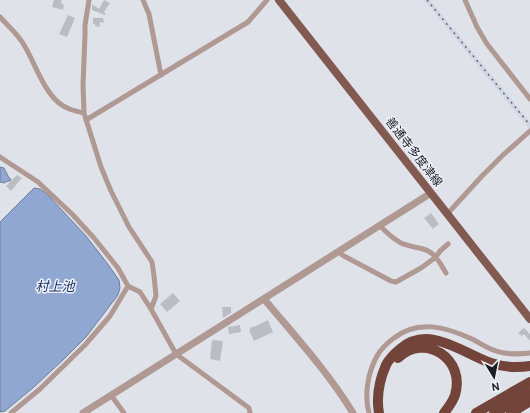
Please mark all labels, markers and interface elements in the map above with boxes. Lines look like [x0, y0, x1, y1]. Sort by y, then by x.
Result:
street label: 善通寺多度津線 [383, 114, 446, 189]
water label: 村上池 [35, 278, 76, 294]
north arrow [474, 357, 514, 397]
text: N [491, 379, 501, 394]

